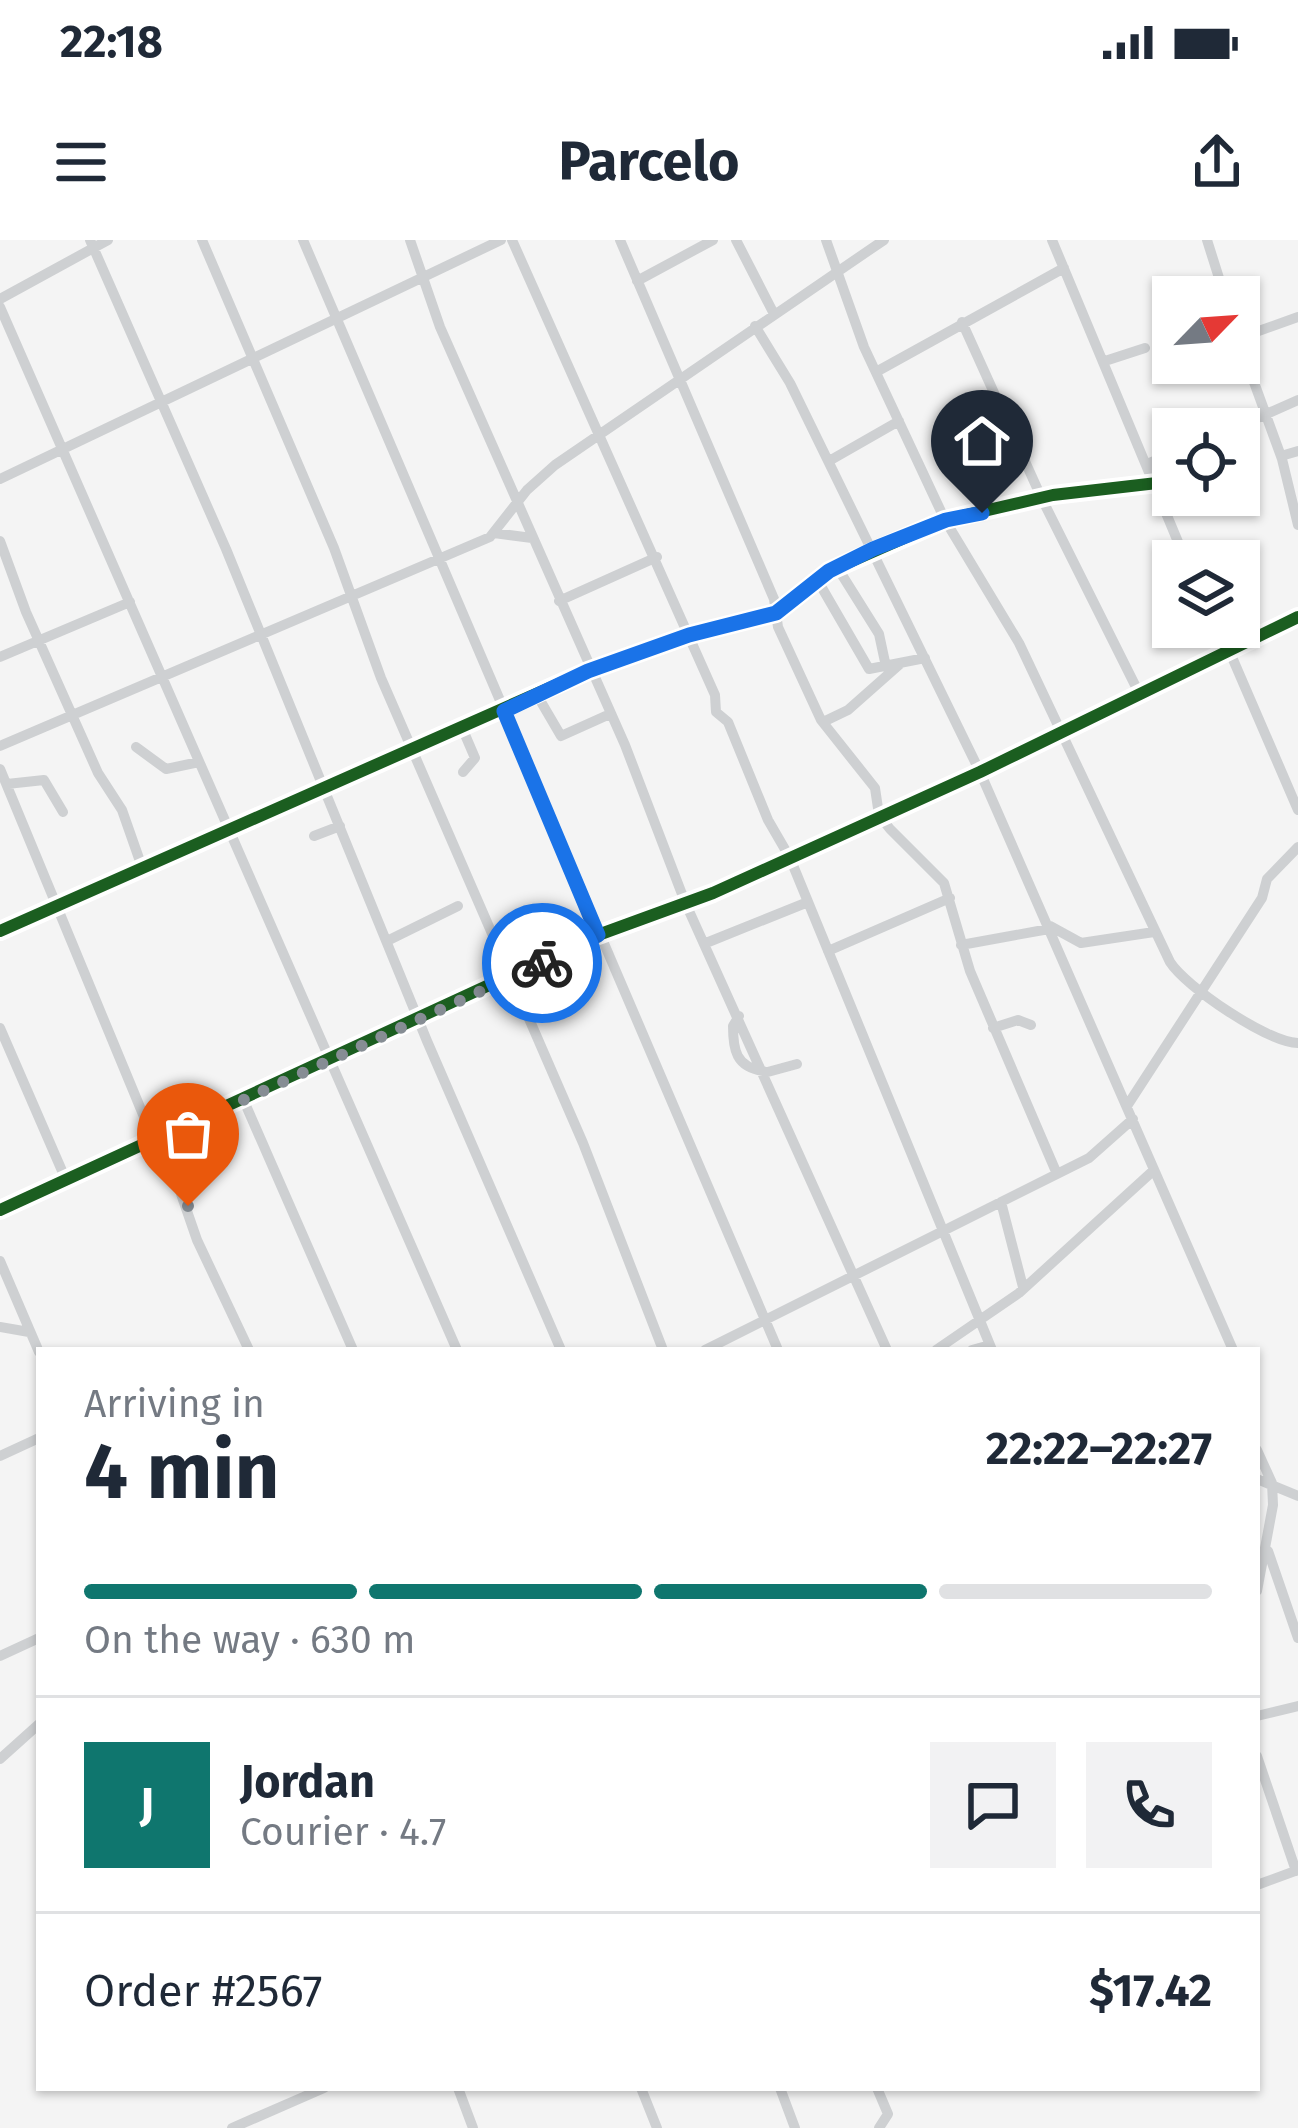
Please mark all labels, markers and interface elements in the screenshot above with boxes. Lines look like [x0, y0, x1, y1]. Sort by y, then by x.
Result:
text: 22:18 [60, 15, 163, 69]
icon: menu [48, 129, 114, 195]
icon: share [1184, 129, 1250, 195]
text: Parcelo [558, 130, 740, 194]
north arrow [1152, 276, 1260, 384]
map controls [1152, 276, 1260, 648]
pin [931, 390, 1033, 513]
icon: home [949, 408, 1015, 474]
button: locate [1152, 408, 1260, 516]
button: layers [1152, 540, 1260, 648]
courier [482, 903, 602, 1023]
icon: bike [509, 930, 575, 996]
pin [137, 1083, 239, 1206]
icon: bag [155, 1101, 221, 1167]
text: Arriving in [84, 1381, 265, 1427]
text: 22:22–22:27 [986, 1422, 1212, 1476]
text: 4 min [84, 1425, 279, 1519]
text: On the way · 630 m [84, 1617, 415, 1663]
button: chat [930, 1742, 1056, 1868]
button: phone [1086, 1742, 1212, 1868]
text: Jordan [240, 1755, 375, 1809]
text: J [140, 1778, 154, 1832]
text: Courier · 4.7 [240, 1809, 446, 1855]
text: Order #2567 [84, 1964, 323, 2018]
text: $17.42 [1089, 1964, 1212, 2018]

